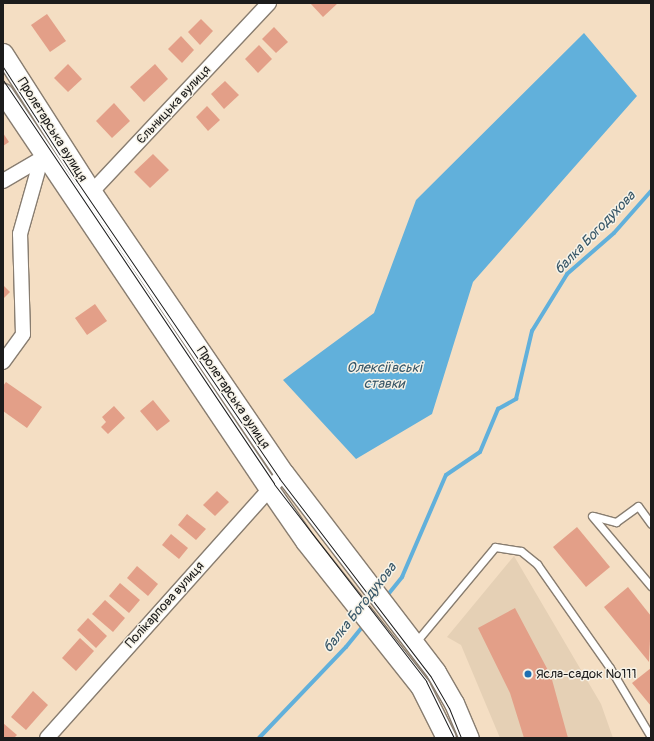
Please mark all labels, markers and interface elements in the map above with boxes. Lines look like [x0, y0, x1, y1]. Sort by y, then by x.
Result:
street label: Єльницька вулиця [134, 63, 214, 147]
street label: Пролетарська вулиця [14, 75, 90, 185]
water label: балка Богодухова [551, 188, 639, 278]
street label: Пролетарська вулиця [193, 344, 273, 452]
water label: Олексіївські ставки [347, 360, 421, 392]
street label: Полікарпова вулиця [122, 559, 208, 651]
water label: балка Богодухова [320, 560, 400, 656]
place label: Ясла-садок №111 [536, 666, 637, 682]
marker: Ясла-садок №111 [523, 669, 533, 679]

